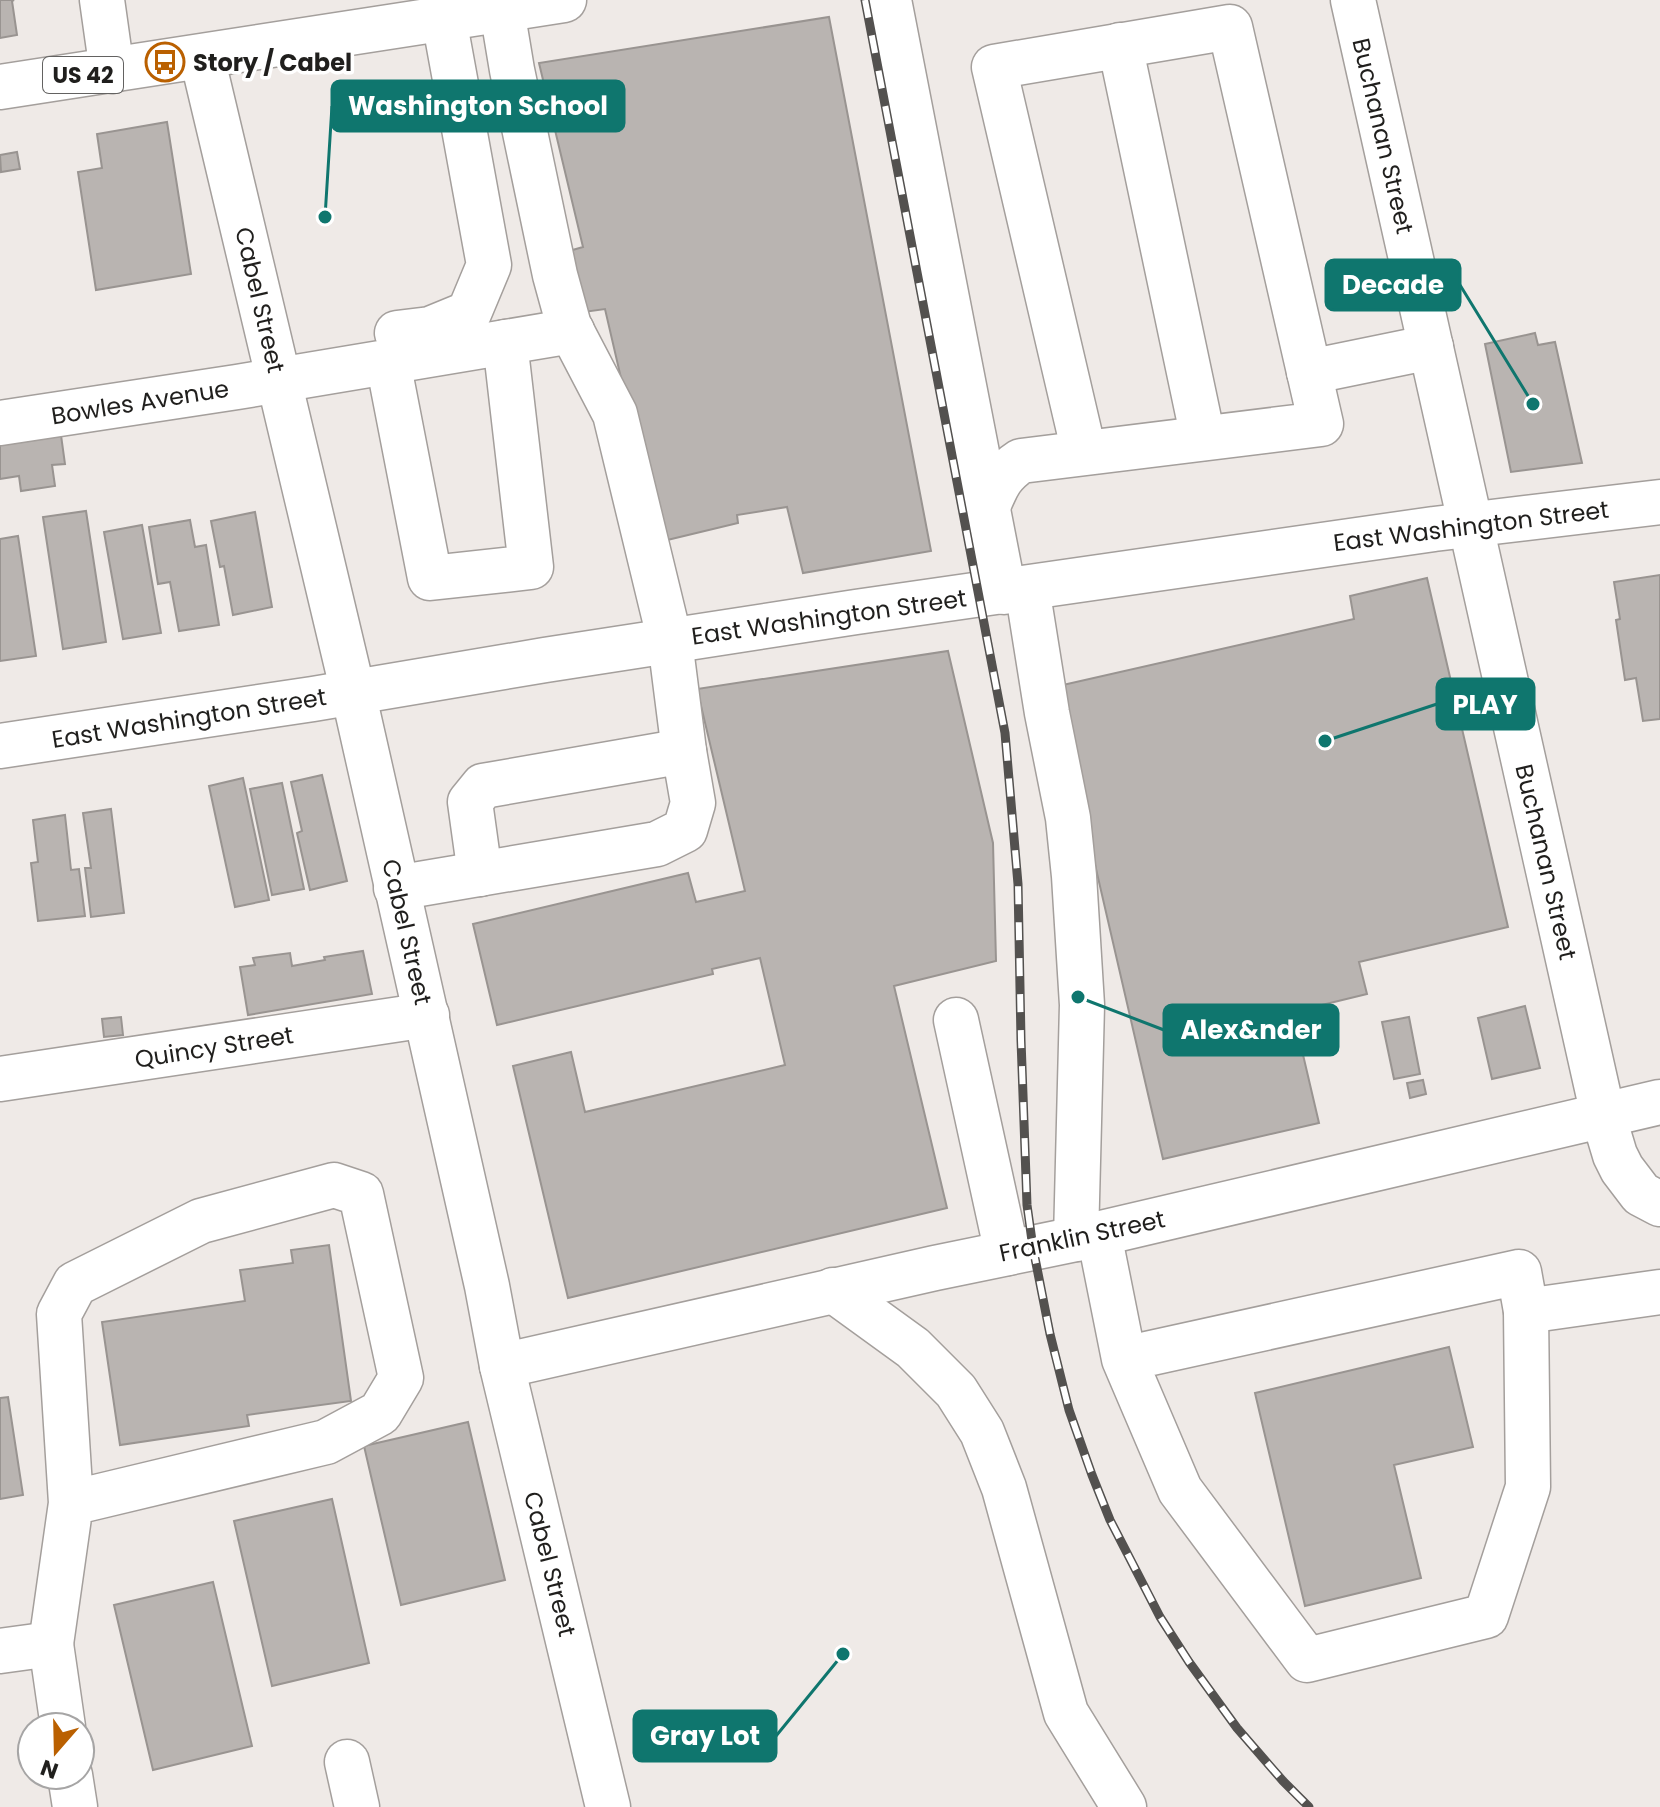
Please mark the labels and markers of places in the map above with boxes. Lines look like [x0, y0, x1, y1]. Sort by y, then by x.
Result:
bus stop icon: Story / Cabel [144, 41, 186, 83]
place label: Story / Cabel [193, 46, 352, 79]
callout: Washington School [332, 81, 624, 131]
callout: Decade [1326, 260, 1460, 310]
callout: PLAY [1437, 679, 1534, 729]
callout: Alex&nder [1164, 1005, 1338, 1055]
callout: Gray Lot [634, 1711, 776, 1761]

